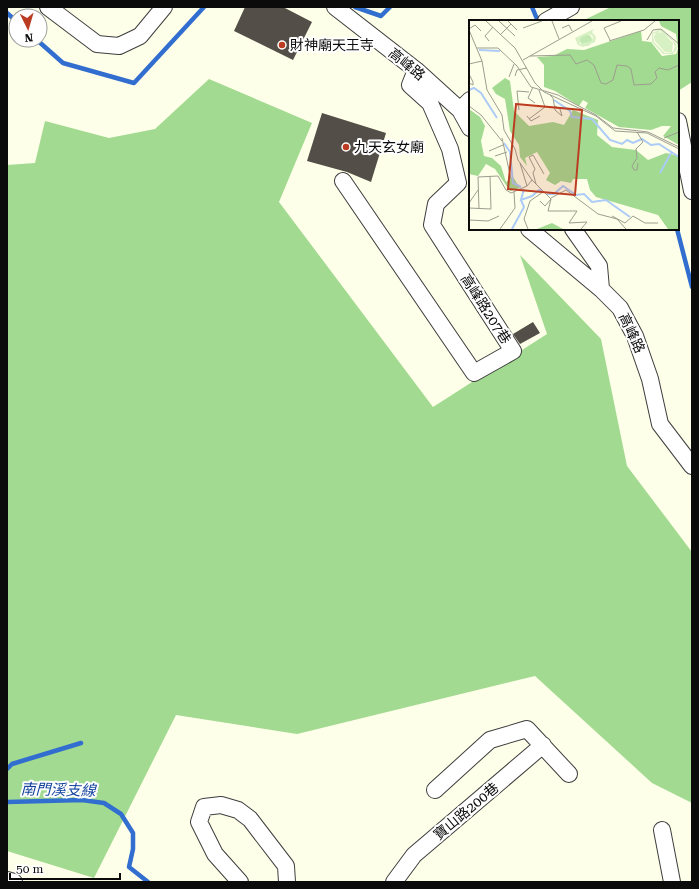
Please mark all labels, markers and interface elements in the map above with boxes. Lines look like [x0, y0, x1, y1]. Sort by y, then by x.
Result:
north arrow [8, 8, 48, 48]
inset map [469, 20, 679, 230]
text: N [24, 31, 34, 44]
place label: 財神廟天王寺 [290, 37, 374, 53]
marker: 財神廟天王寺 [277, 40, 287, 50]
street label: 高峰路 [386, 45, 428, 83]
place label: 九天玄女廟 [354, 139, 424, 155]
marker: 九天玄女廟 [341, 142, 351, 152]
street label: 高峰路207巷 [458, 271, 514, 347]
street label: 高峰路 [616, 311, 648, 355]
street label: 寶山路200巷 [430, 779, 502, 843]
water label: 南門溪支線 [20, 780, 98, 800]
scale bar [10, 855, 120, 881]
text: 50 m [16, 862, 43, 876]

